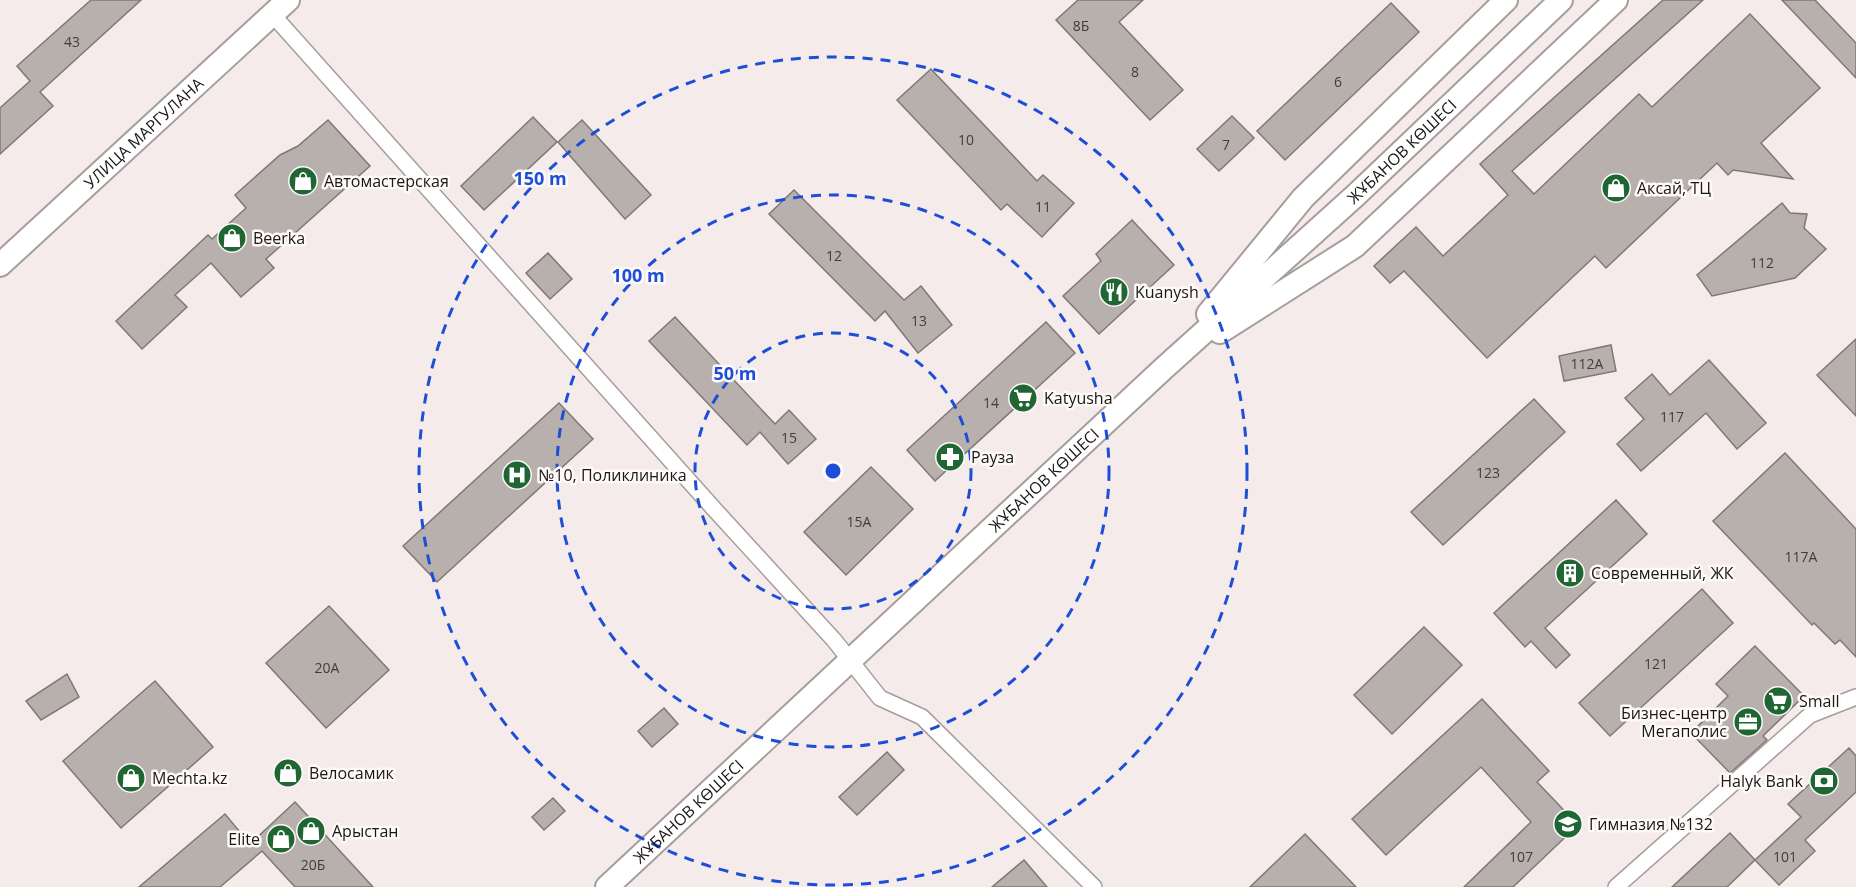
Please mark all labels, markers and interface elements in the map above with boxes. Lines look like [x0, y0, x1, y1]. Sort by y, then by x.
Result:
house number: 8Б [1073, 16, 1089, 35]
house number: 43 [64, 32, 80, 51]
house number: 8 [1131, 62, 1139, 81]
street label: УЛИЦА МАРГУЛАНА [79, 72, 209, 194]
house number: 6 [1334, 72, 1342, 91]
street label: ЖҰБАНОВ КӨШЕСІ [1342, 94, 1461, 209]
house number: 10 [958, 130, 974, 149]
house number: 7 [1222, 135, 1230, 154]
shop icon: Автомастерская [287, 165, 319, 197]
text: 150 m [513, 166, 567, 190]
place label: Автомастерская [324, 170, 449, 192]
shop icon: Аксай, ТЦ [1600, 172, 1632, 204]
place label: Аксай, ТЦ [1637, 177, 1711, 199]
house number: 11 [1035, 197, 1051, 216]
shop icon: Beerka [216, 222, 248, 254]
place label: Beerka [253, 227, 305, 249]
house number: 12 [826, 246, 842, 265]
house number: 112 [1750, 253, 1774, 272]
text: 100 m [611, 263, 665, 287]
restaurant icon: Kuanysh [1098, 276, 1130, 308]
place label: Kuanysh [1135, 281, 1199, 303]
house number: 13 [911, 311, 927, 330]
house number: 112А [1571, 354, 1604, 373]
text: 50 m [714, 361, 756, 385]
supermarket icon: Katyusha [1007, 382, 1039, 414]
place label: Katyusha [1044, 387, 1113, 409]
house number: 14 [983, 393, 999, 412]
house number: 117 [1660, 407, 1684, 426]
street label: ЖҰБАНОВ КӨШЕСІ [984, 423, 1104, 537]
house number: 15 [781, 428, 797, 447]
pharmacy icon: Рауза [934, 441, 966, 473]
place label: Рауза [971, 446, 1014, 468]
hospital icon: №10, Поликлиника [501, 459, 533, 491]
centre of rings [823, 461, 843, 481]
house number: 123 [1476, 463, 1500, 482]
place label: №10, Поликлиника [538, 464, 687, 486]
house number: 15А [847, 512, 872, 531]
house number: 117А [1785, 547, 1818, 566]
building icon: Современный, ЖК [1554, 557, 1586, 589]
place label: Современный, ЖК [1591, 562, 1734, 584]
house number: 121 [1644, 654, 1668, 673]
house number: 20А [315, 658, 340, 677]
supermarket icon: Small [1762, 685, 1794, 717]
place label: Small [1799, 690, 1840, 712]
place label: Бизнес-центр Мегаполис [1621, 702, 1727, 742]
office icon: Бизнес-центр Мегаполис [1732, 706, 1764, 738]
street label: ЖҰБАНОВ КӨШЕСІ [628, 754, 748, 868]
shop icon: Велосамик [272, 757, 304, 789]
shop icon: Mechta.kz [115, 762, 147, 794]
place label: Велосамик [309, 762, 395, 784]
bank icon: Halyk Bank [1808, 765, 1840, 797]
place label: Mechta.kz [152, 767, 228, 789]
place label: Halyk Bank [1720, 770, 1804, 792]
school or university icon: Гимназия №132 [1552, 808, 1584, 840]
place label: Гимназия №132 [1589, 813, 1713, 835]
shop icon: Арыстан [295, 815, 327, 847]
place label: Арыстан [332, 820, 398, 842]
shop icon: Elite [265, 823, 297, 855]
place label: Elite [228, 828, 260, 850]
house number: 107 [1509, 847, 1533, 866]
house number: 101 [1773, 847, 1797, 866]
house number: 20Б [301, 855, 325, 874]

